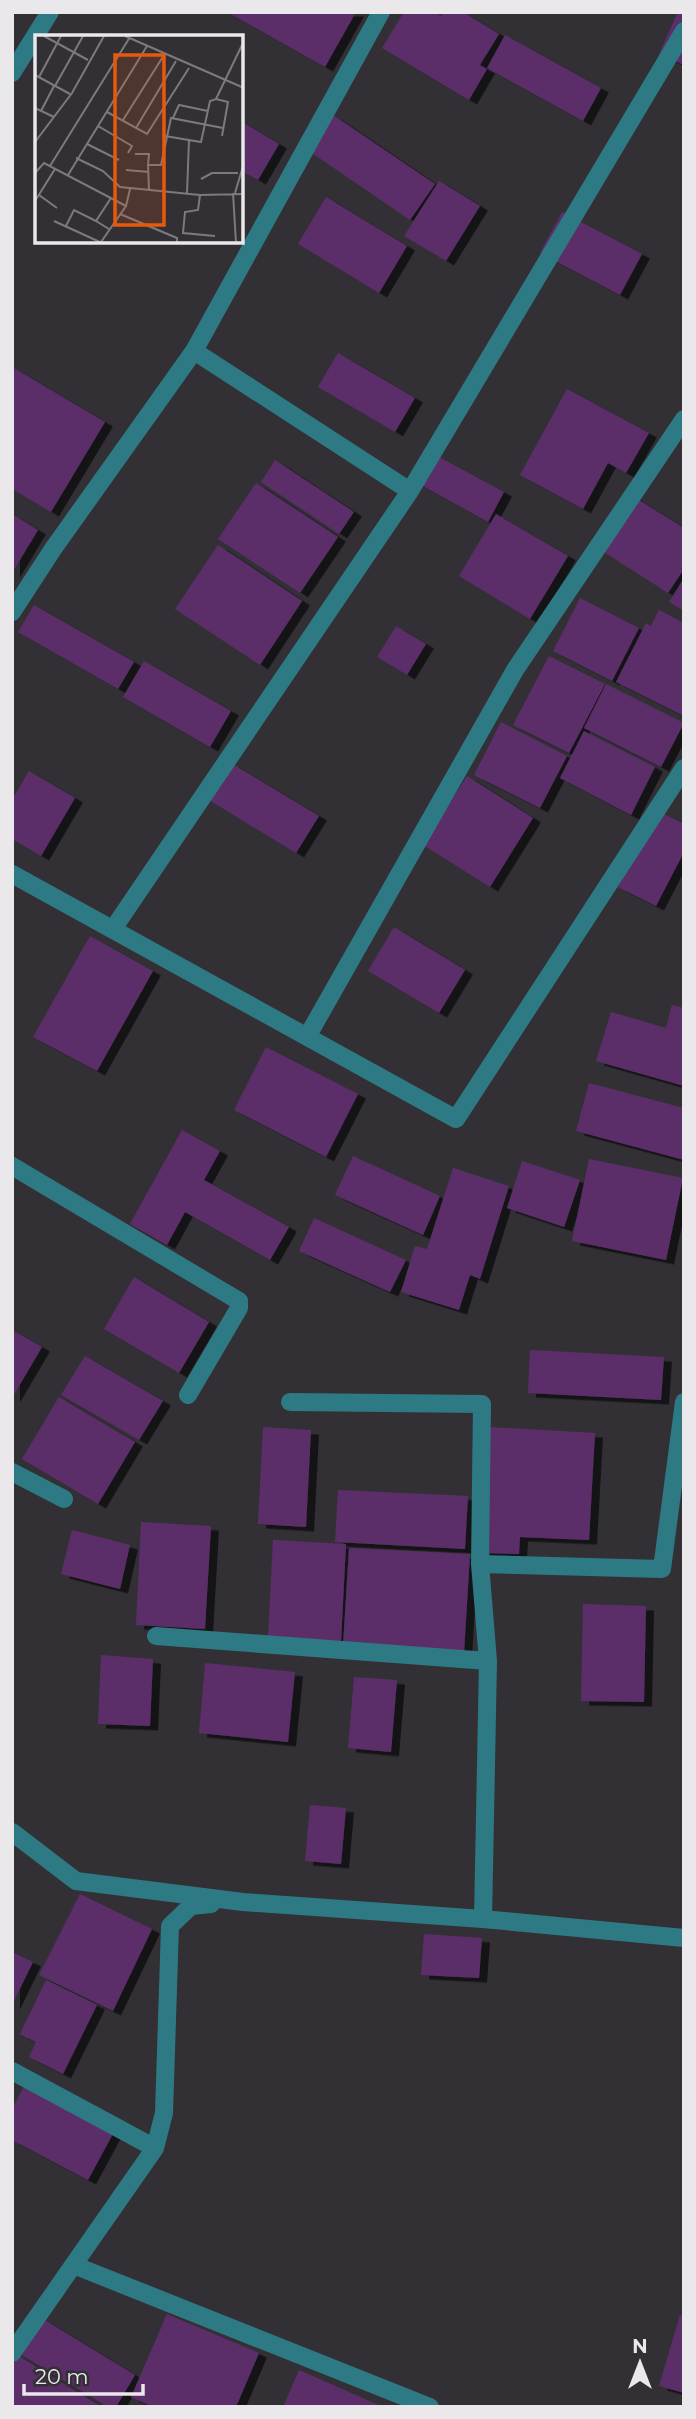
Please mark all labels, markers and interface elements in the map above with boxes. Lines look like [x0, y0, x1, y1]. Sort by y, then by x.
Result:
inset map [35, 35, 243, 243]
north arrow [605, 2328, 675, 2398]
text: N [632, 2335, 648, 2358]
scale bar [24, 2352, 144, 2396]
text: 20 m [35, 2364, 89, 2389]

